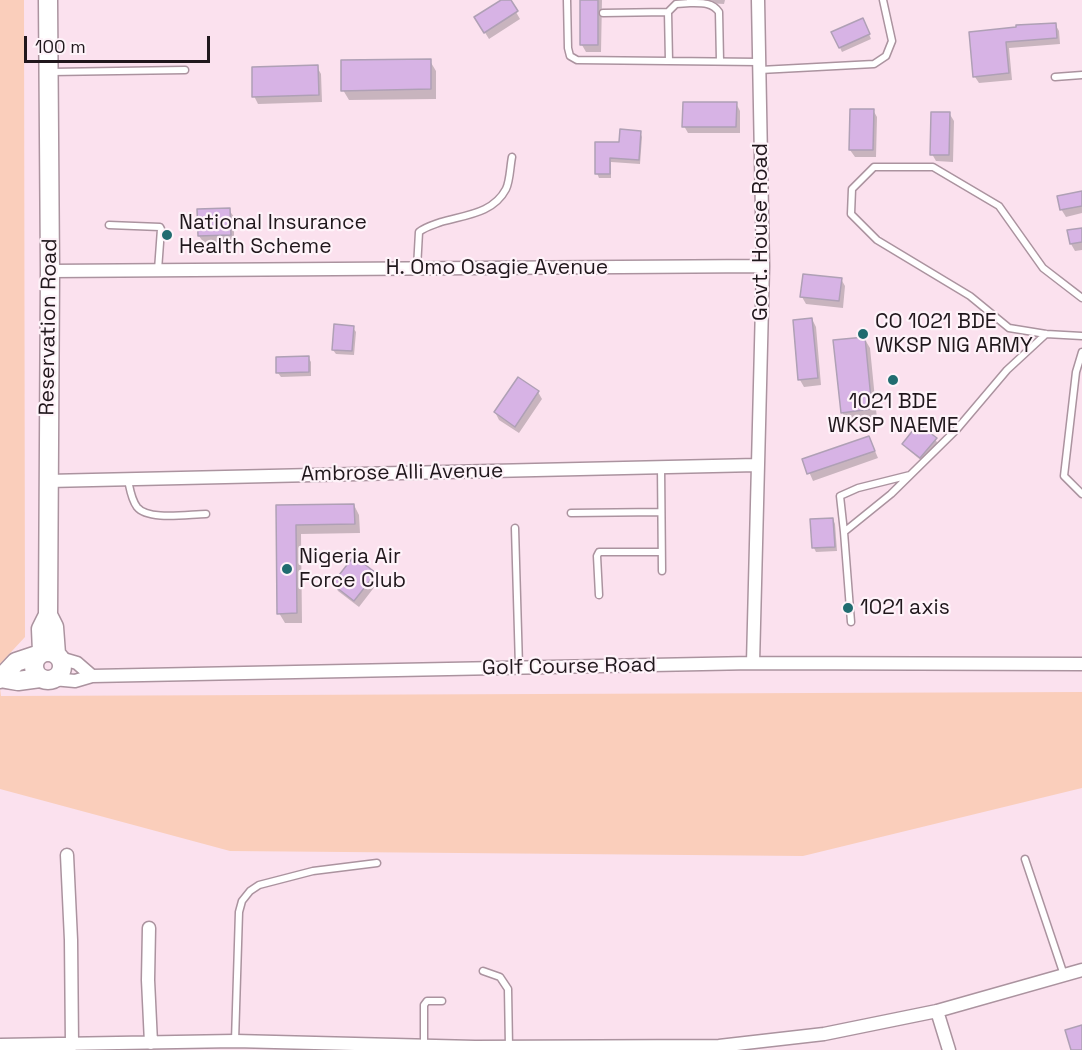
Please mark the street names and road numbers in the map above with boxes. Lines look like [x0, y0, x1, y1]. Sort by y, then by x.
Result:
street label: Govt. House Road [748, 143, 774, 321]
street label: Reservation Road [35, 238, 63, 416]
street label: H. Omo Osagie Avenue [386, 255, 608, 281]
street label: Ambrose Alli Avenue [301, 459, 503, 487]
street label: Golf Course Road [482, 653, 656, 681]

